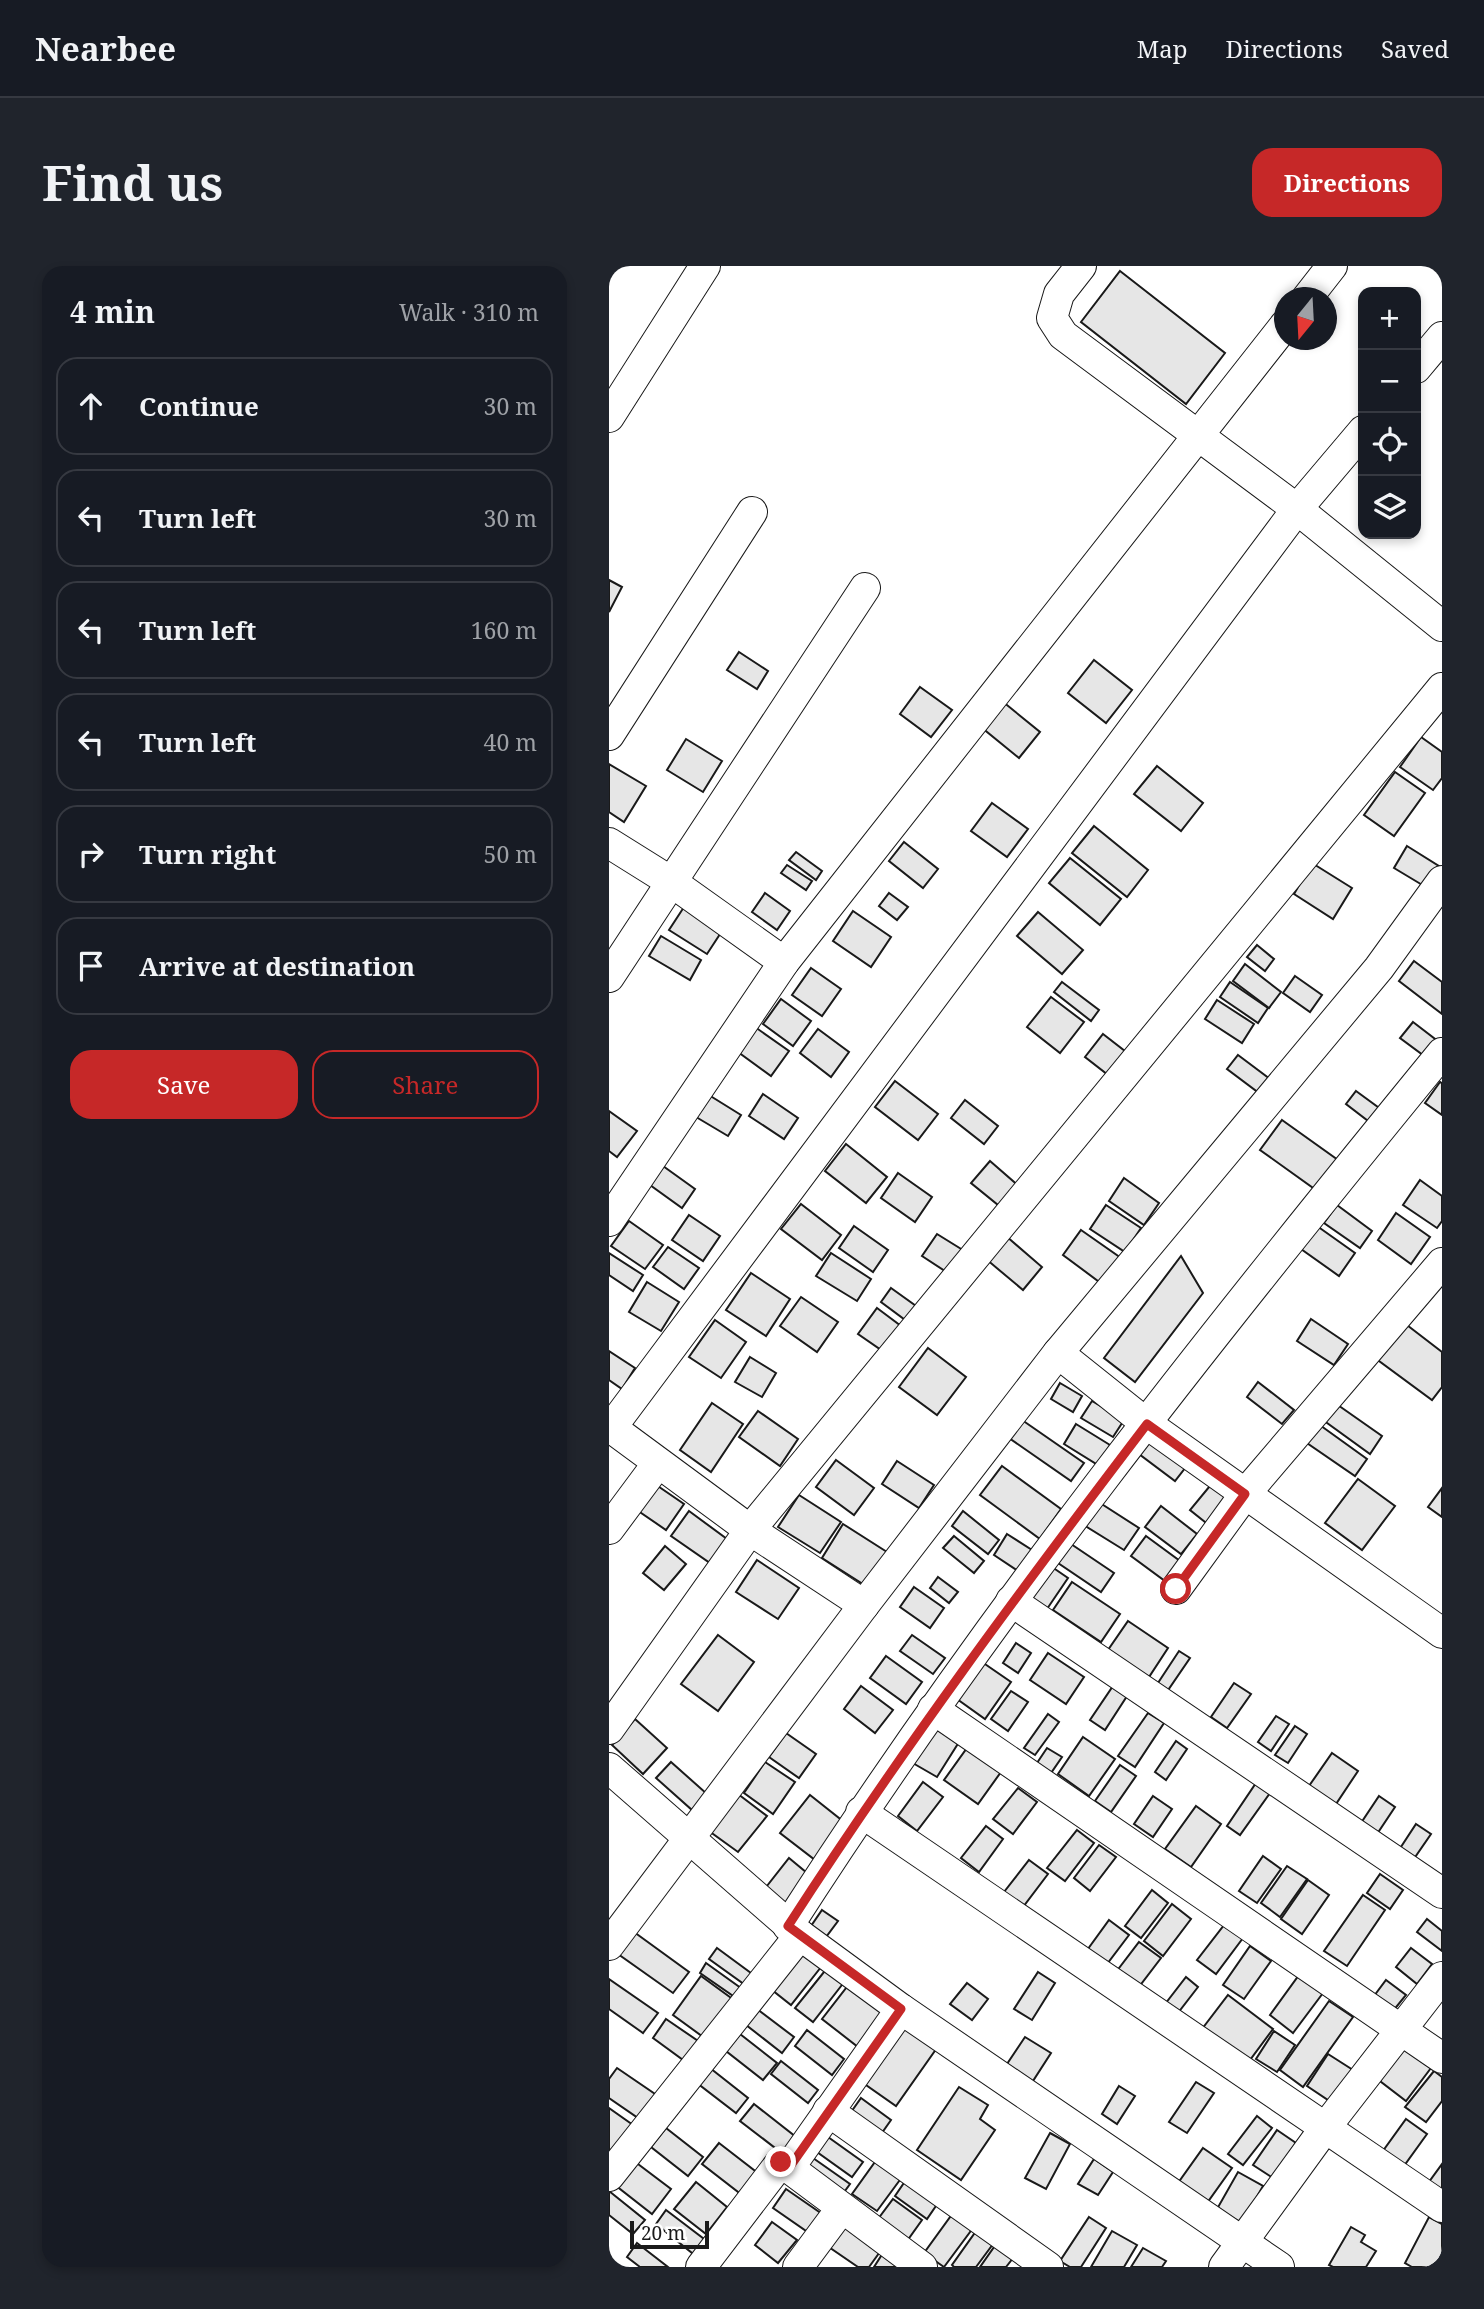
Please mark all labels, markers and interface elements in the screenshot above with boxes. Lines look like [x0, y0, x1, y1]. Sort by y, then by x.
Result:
text: Nearbee [35, 26, 176, 71]
text: Map [1137, 32, 1188, 65]
text: Directions [1226, 32, 1343, 65]
text: Saved [1381, 32, 1449, 65]
button: Directions [1252, 148, 1442, 217]
text: Find us [42, 149, 223, 215]
north arrow [1274, 287, 1337, 350]
map controls [1358, 287, 1421, 539]
button: + [1358, 287, 1421, 350]
text: 4 min [70, 291, 155, 332]
text: Walk · 310 m [399, 296, 539, 328]
button: − [1358, 350, 1421, 413]
icon: ahead [72, 387, 110, 425]
text: Continue [139, 388, 259, 424]
text: 30 m [484, 390, 537, 422]
button: locate [1358, 413, 1421, 476]
button: layers [1358, 476, 1421, 539]
icon: left [72, 499, 110, 537]
text: Turn left [139, 500, 256, 536]
text: 30 m [484, 502, 537, 534]
icon: left [72, 611, 110, 649]
text: Turn left [139, 612, 256, 648]
text: 160 m [471, 614, 537, 646]
icon: left [72, 723, 110, 761]
text: Turn left [139, 724, 256, 760]
text: 40 m [484, 726, 537, 758]
icon: right [72, 835, 110, 873]
text: Turn right [139, 836, 276, 872]
text: 50 m [484, 838, 537, 870]
icon: arrive [72, 947, 110, 985]
text: Arrive at destination [139, 948, 415, 984]
button: Save [70, 1050, 298, 1119]
button: Share [312, 1050, 539, 1119]
route start [1160, 1573, 1191, 1604]
route end [765, 2146, 796, 2177]
scale bar [630, 2218, 709, 2250]
text: 20 m [641, 2220, 685, 2246]

